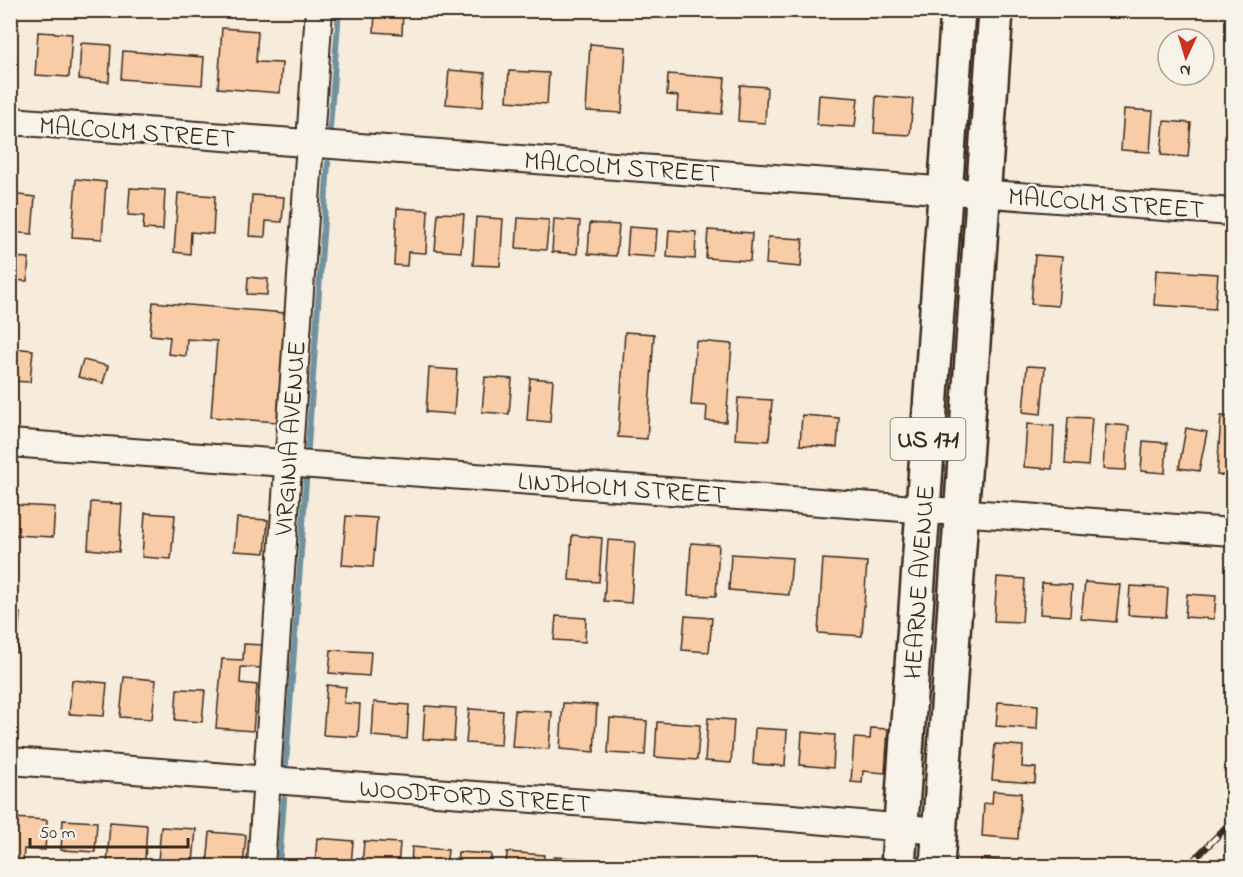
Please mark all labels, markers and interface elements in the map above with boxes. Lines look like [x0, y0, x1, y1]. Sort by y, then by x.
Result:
north arrow [1156, 27, 1216, 87]
text: N [1179, 58, 1191, 82]
street label: MALCOLM STREET [38, 108, 236, 160]
street label: MALCOLM STREET [523, 143, 721, 195]
street label: MALCOLM STREET [1007, 179, 1205, 231]
street label: VIRGINIA AVENUE [266, 339, 318, 538]
road number: US 171 [890, 418, 966, 460]
street label: LINDHOLM STREET [516, 464, 727, 516]
street label: HEARNE AVENUE [895, 484, 947, 681]
street label: WOODFORD STREET [358, 771, 592, 825]
scale bar [30, 811, 188, 849]
text: 50 m [39, 821, 76, 847]

